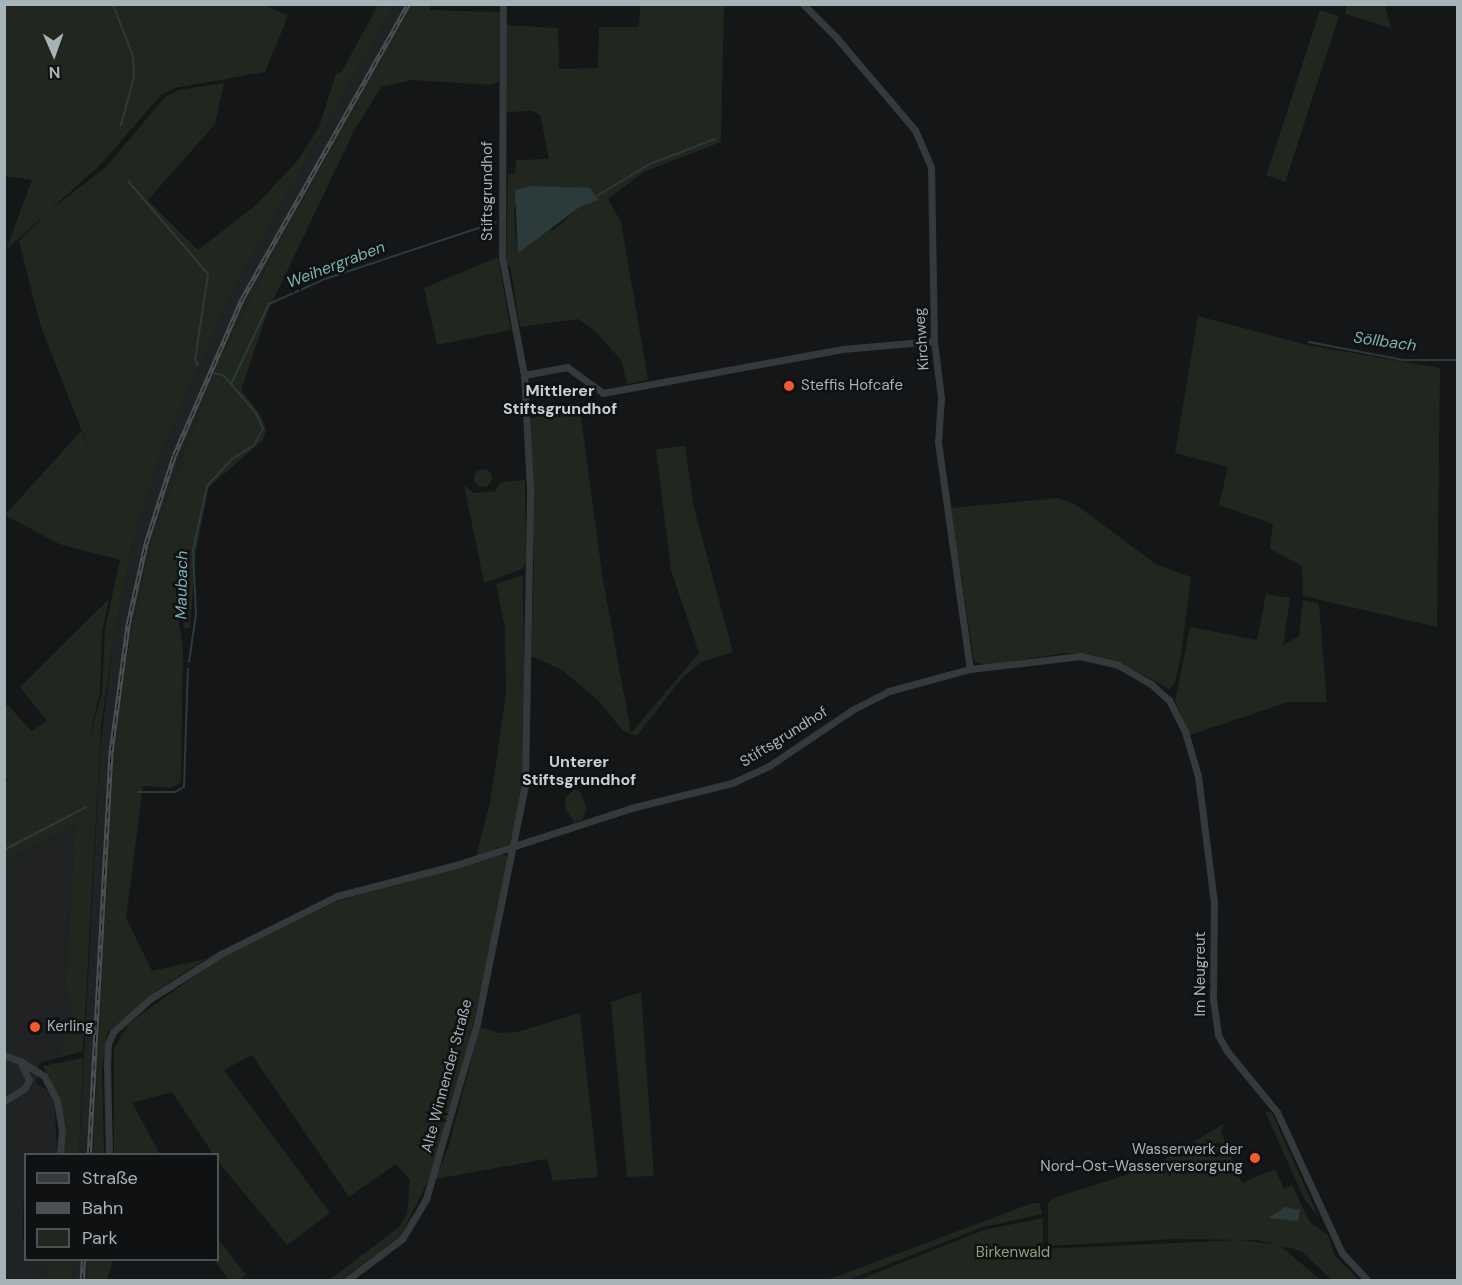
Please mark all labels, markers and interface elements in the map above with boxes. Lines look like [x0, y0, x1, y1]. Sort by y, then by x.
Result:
north arrow [24, 24, 84, 84]
text: N [48, 62, 61, 83]
street label: Stiftsgrundhof [479, 141, 497, 241]
water label: Weihergraben [284, 237, 388, 293]
street label: Kirchweg [911, 307, 933, 371]
water label: Söllbach [1352, 328, 1418, 356]
place label: Steffis Hofcafe [801, 377, 903, 395]
marker: Steffis Hofcafe [782, 379, 796, 393]
district label: Mittlerer Stiftsgrundhof [503, 381, 617, 419]
water label: Maubach [172, 551, 192, 619]
street label: Stiftsgrundhof [737, 703, 831, 771]
district label: Unterer Stiftsgrundhof [522, 752, 636, 790]
street label: Im Neugreut [1192, 932, 1210, 1016]
street label: Alte Winnender Straße [418, 997, 476, 1155]
place label: Kerling [47, 1018, 93, 1036]
marker: Kerling [28, 1020, 42, 1034]
place label: Wasserwerk der Nord-Ost-Wasserversorgung [1040, 1140, 1243, 1175]
marker: Wasserwerk der Nord-Ost-Wasserversorgung [1248, 1151, 1262, 1165]
legend [24, 1153, 219, 1261]
text: Straße [82, 1166, 138, 1190]
text: Bahn [82, 1196, 123, 1220]
text: Park [82, 1226, 118, 1250]
park label: Birkenwald [976, 1244, 1050, 1262]

